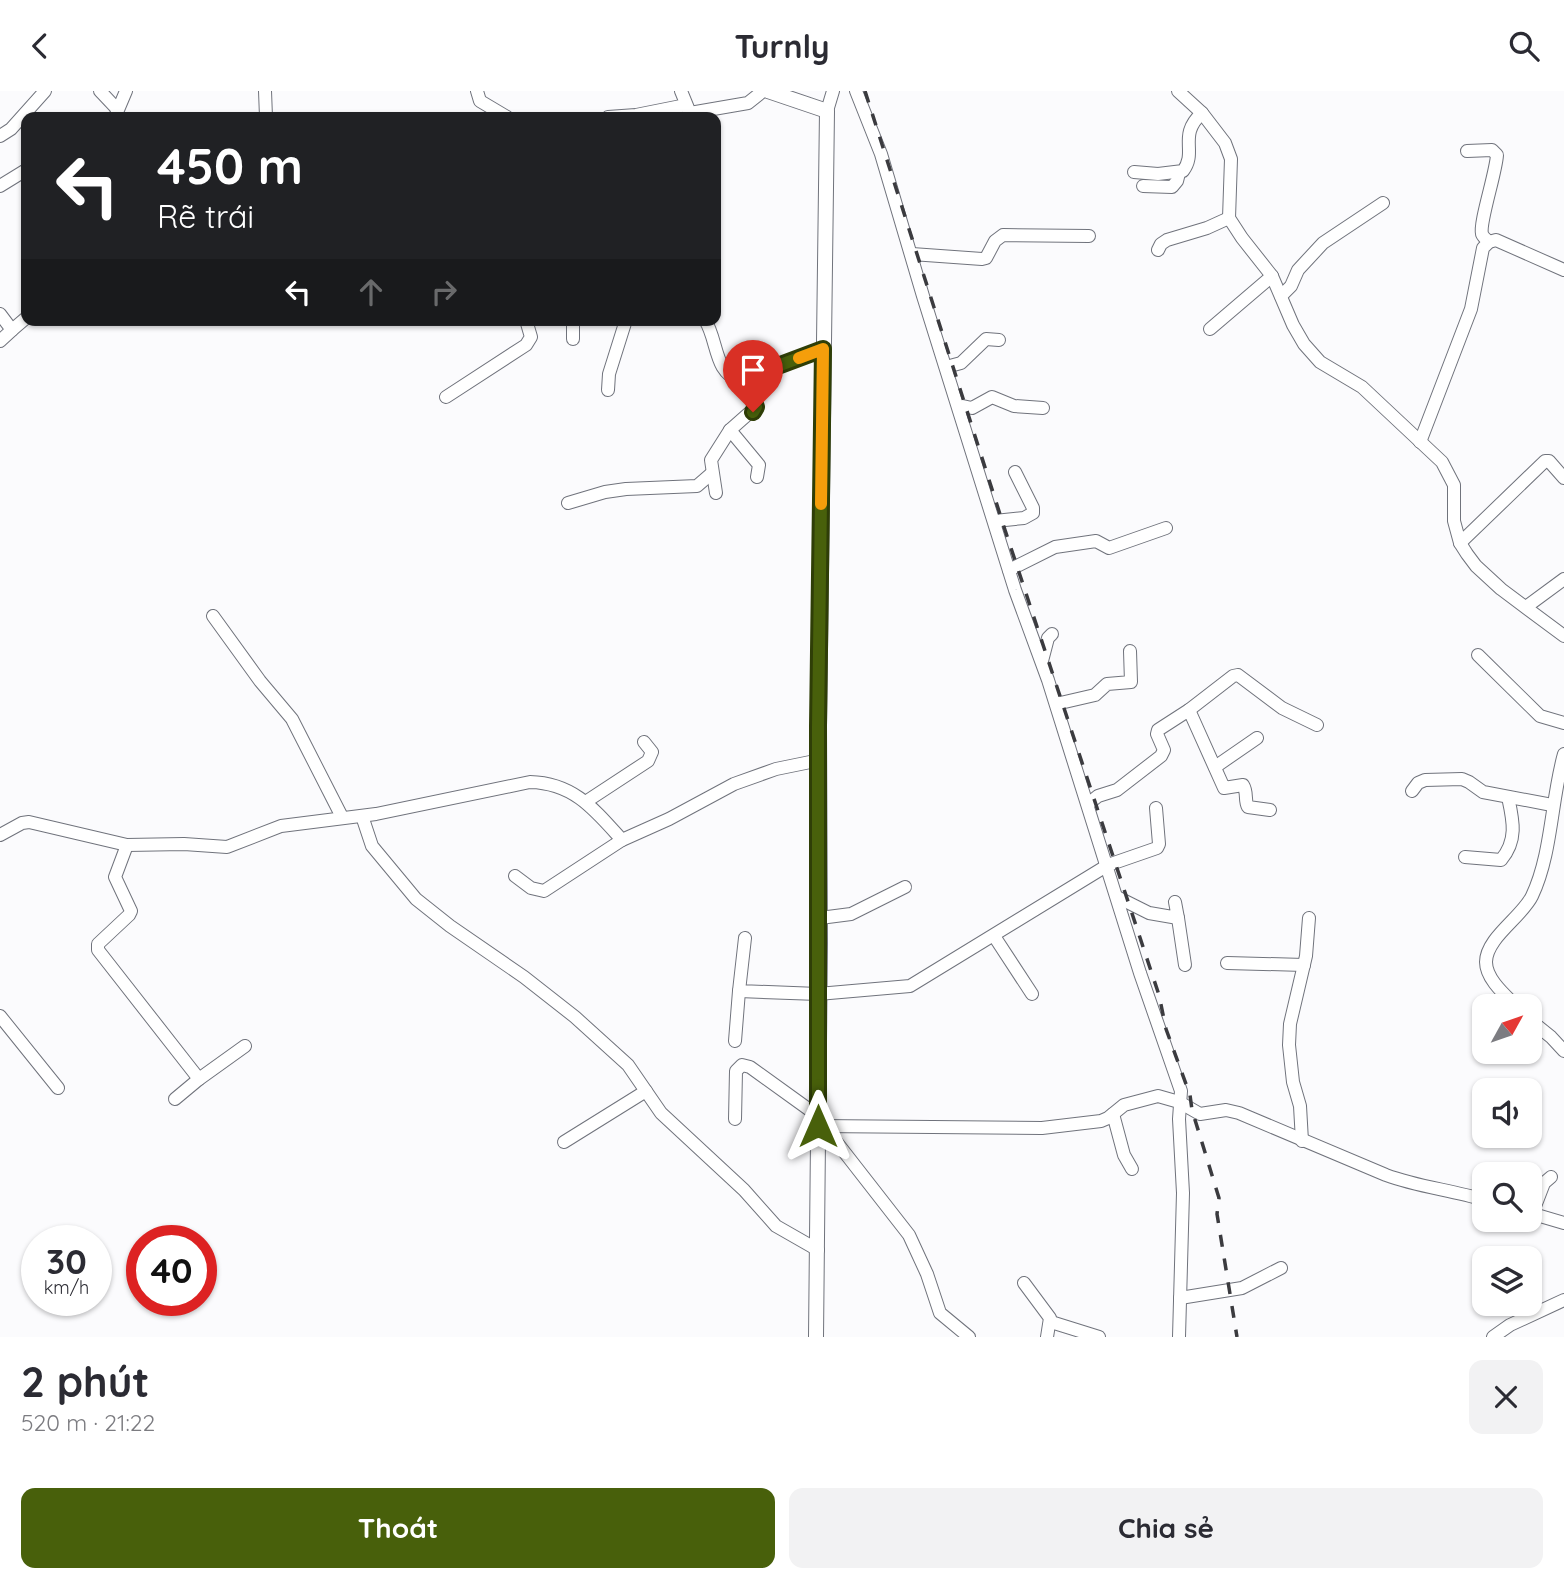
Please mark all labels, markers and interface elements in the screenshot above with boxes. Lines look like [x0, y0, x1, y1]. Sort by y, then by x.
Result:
text: Turnly [735, 26, 829, 66]
icon: back [21, 27, 59, 65]
icon: search [1505, 27, 1543, 65]
text: 450 m [157, 135, 303, 196]
icon: left [42, 140, 133, 231]
text: Rẽ trái [157, 196, 254, 236]
icon: left [279, 273, 317, 311]
icon: ahead [352, 273, 390, 311]
icon: right [425, 273, 463, 311]
pin [723, 340, 783, 412]
icon: arrive [734, 351, 772, 389]
north arrow [1472, 994, 1542, 1064]
map controls [1472, 994, 1542, 1316]
button: sound [1472, 1078, 1542, 1148]
position arrow [781, 1089, 855, 1163]
button: search [1472, 1162, 1542, 1232]
speed limit sign: 40 [126, 1225, 217, 1316]
text: 30 [46, 1239, 87, 1283]
button: layers [1472, 1246, 1542, 1316]
text: km/h [44, 1276, 89, 1299]
text: 2 phút [21, 1355, 149, 1408]
button: close [1469, 1360, 1543, 1434]
text: 520 m · 21:22 [21, 1408, 155, 1437]
button: Thoát [21, 1488, 775, 1568]
button: Chia sẻ [789, 1488, 1543, 1568]

